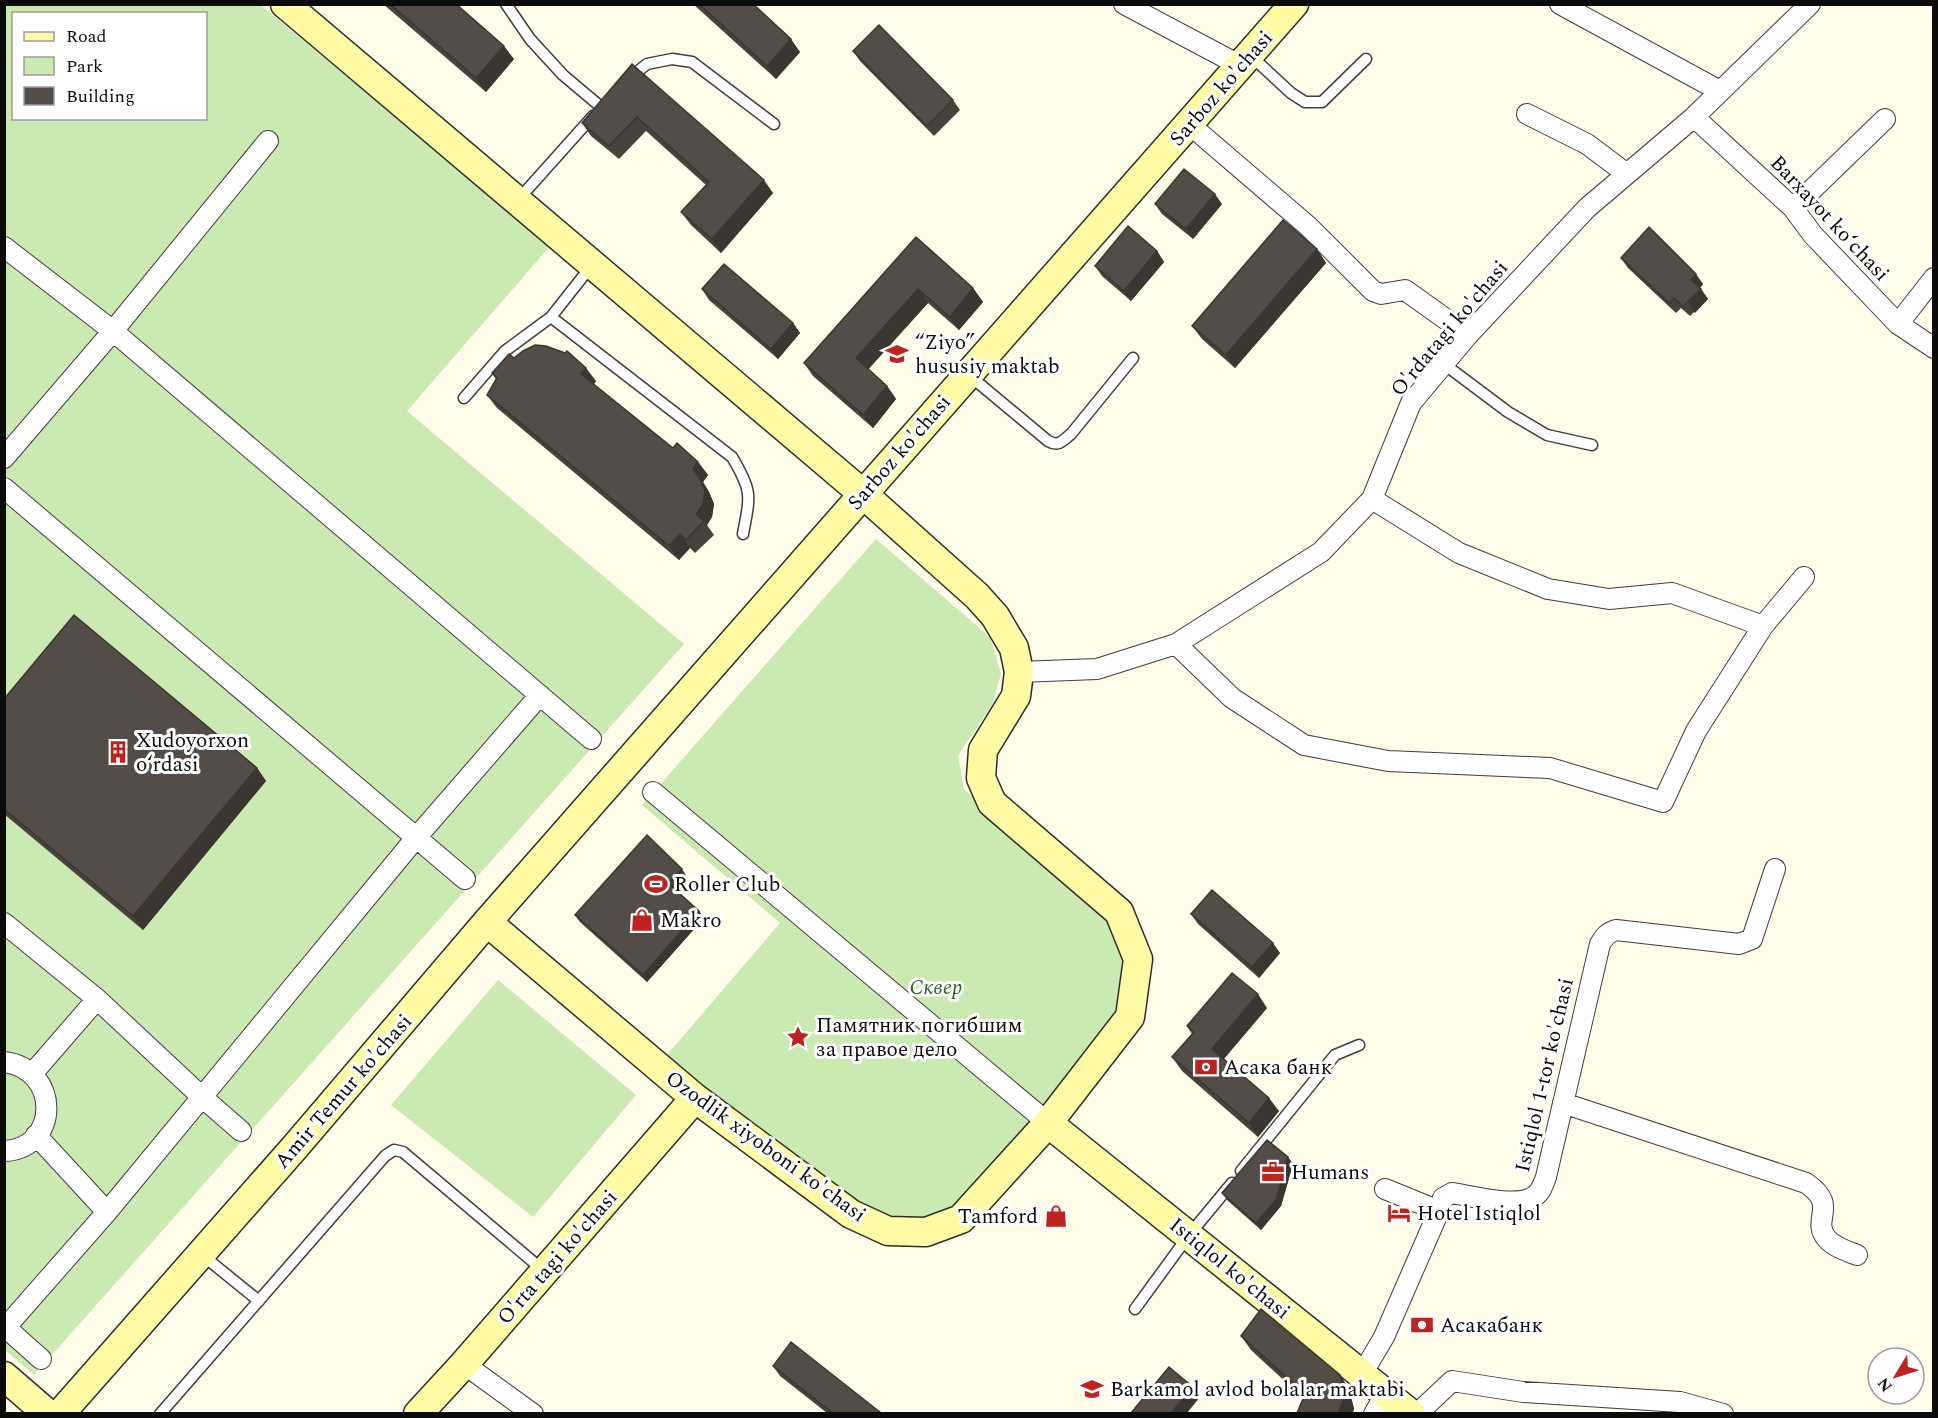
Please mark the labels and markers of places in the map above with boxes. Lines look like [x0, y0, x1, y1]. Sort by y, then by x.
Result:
place label: “Ziyo” hususiy maktab [915, 327, 1060, 383]
school or university icon: “Ziyo” hususiy maktab [884, 341, 910, 367]
place label: Xudoyorxon oʻrdasi [136, 725, 249, 781]
building icon: Xudoyorxon oʻrdasi [105, 739, 131, 765]
place label: Roller Club [674, 869, 780, 901]
sports icon: Roller Club [643, 871, 669, 897]
place label: Makro [660, 905, 722, 937]
shop icon: Makro [629, 907, 655, 933]
place label: Памятник погибшим за правое дело [816, 1010, 1023, 1066]
place icon: Памятник погибшим за правое дело [785, 1024, 811, 1050]
place label: Асака банк [1224, 1052, 1333, 1084]
bank icon: Асака банк [1193, 1054, 1219, 1080]
place label: Humans [1291, 1157, 1369, 1189]
office icon: Humans [1260, 1159, 1286, 1185]
place label: Hotel Istiqlol [1417, 1198, 1541, 1230]
hotel icon: Hotel Istiqlol [1386, 1200, 1412, 1226]
place label: Tamford [958, 1201, 1038, 1233]
shop icon: Tamford [1043, 1203, 1069, 1229]
place label: Асакабанк [1440, 1310, 1543, 1342]
bank icon: Асакабанк [1409, 1312, 1435, 1338]
place label: Barkamol avlod bolalar maktabi [1110, 1374, 1405, 1406]
school or university icon: Barkamol avlod bolalar maktabi [1079, 1376, 1105, 1402]

